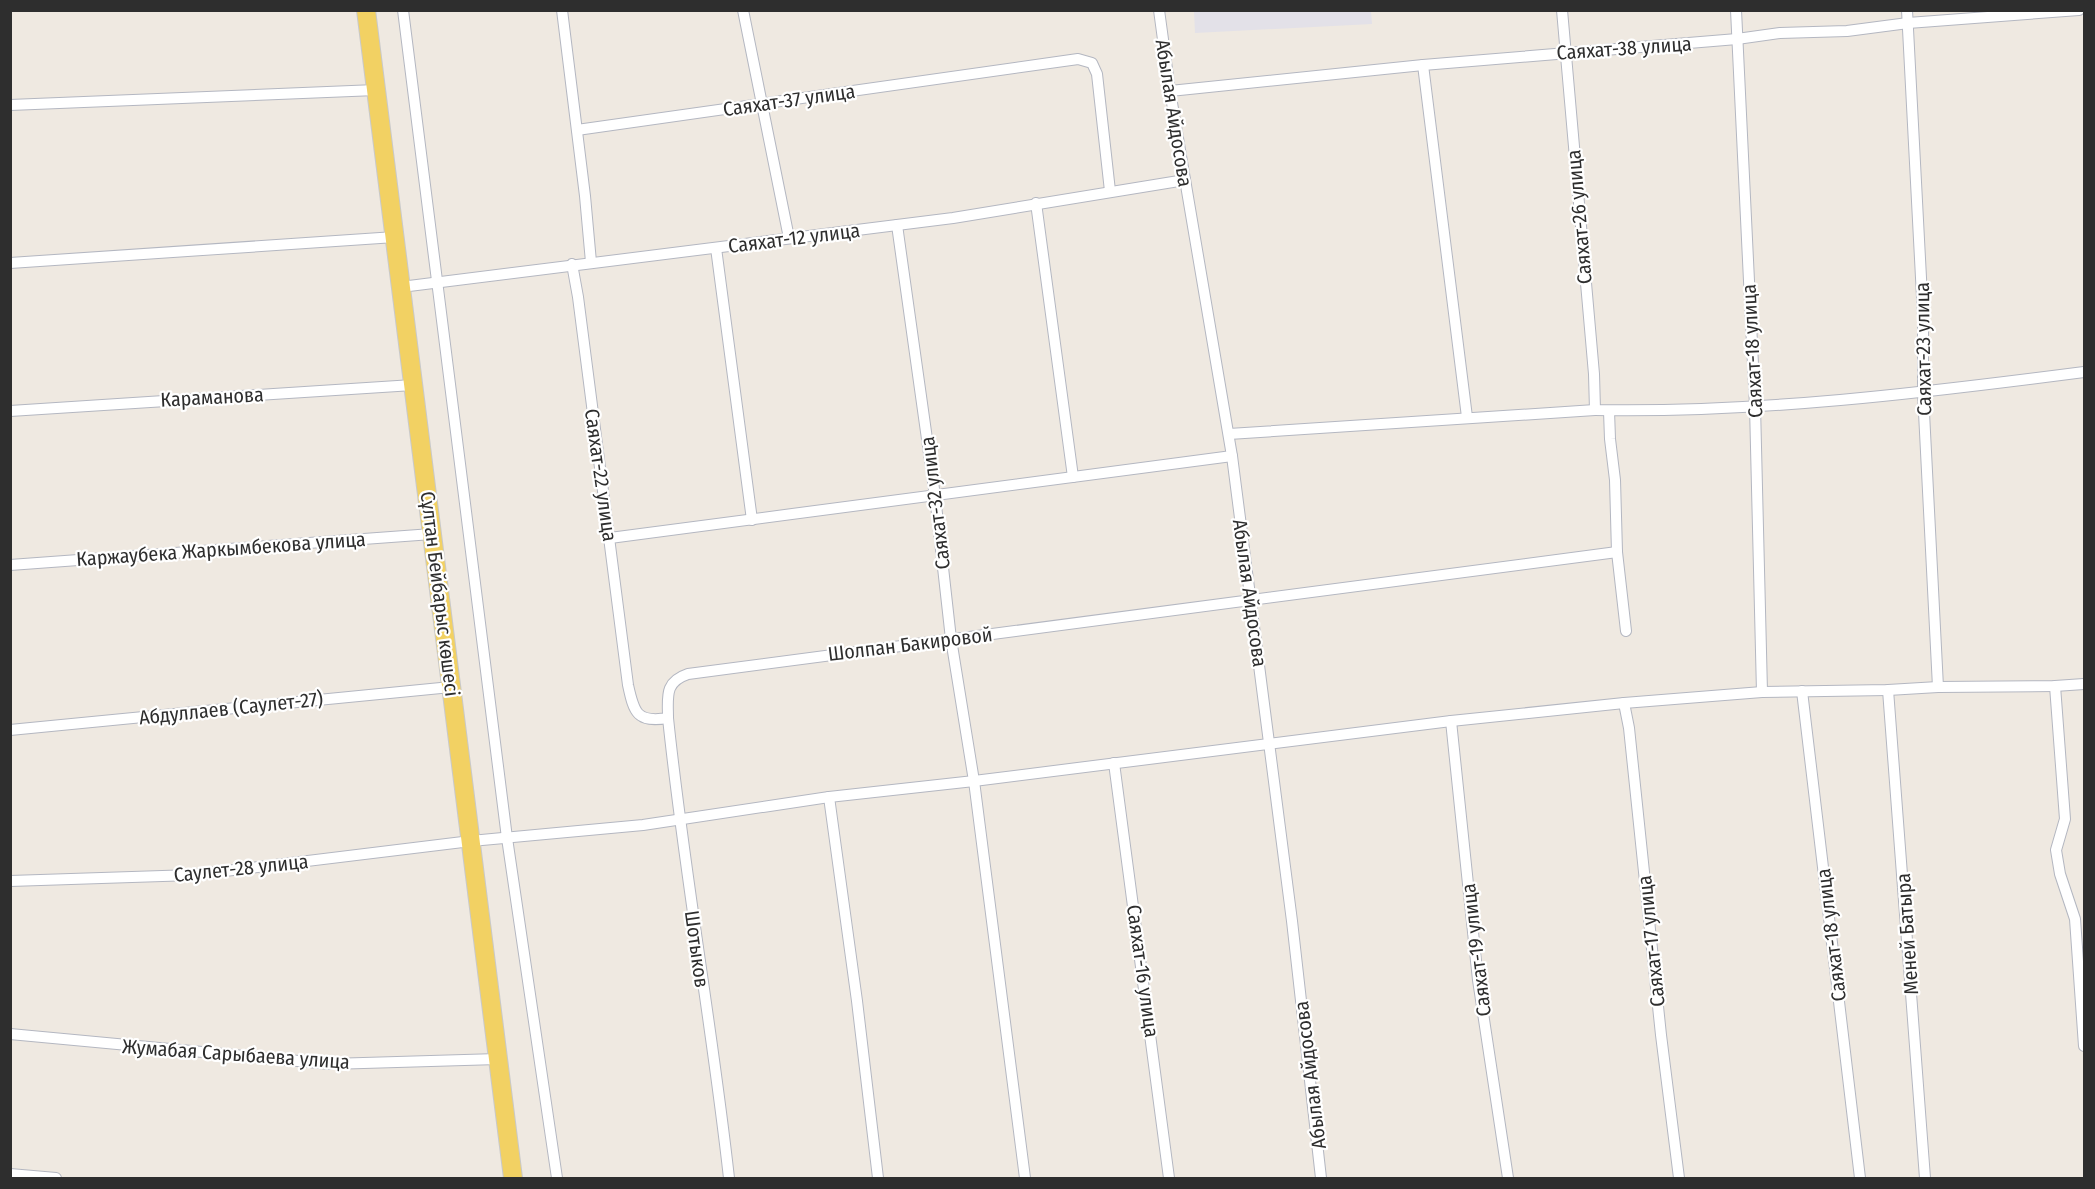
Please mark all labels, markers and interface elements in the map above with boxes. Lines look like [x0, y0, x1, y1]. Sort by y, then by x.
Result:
street label: Саяхат-38 улица [1556, 31, 1692, 65]
street label: Абылая Айдосова [1150, 37, 1198, 189]
street label: Саяхат-37 улица [721, 79, 857, 121]
street label: Саяхат-26 улица [1561, 149, 1597, 285]
street label: Саяхат-12 улица [727, 218, 861, 258]
street label: Саяхат-23 улица [1910, 282, 1936, 416]
street label: Саяхат-18 улица [1737, 284, 1767, 418]
street label: Караманова [160, 382, 264, 412]
street label: Саяхат-22 улица [580, 407, 622, 543]
street label: Саяхат-32 улица [915, 435, 955, 571]
street label: Сұлтан Бейбарыс көшесі [416, 490, 464, 698]
street label: Абылая Айдосова [1228, 518, 1272, 668]
street label: Каржаубека Жаркымбекова улица [76, 527, 366, 571]
street label: Шолпан Бакировой [826, 622, 994, 666]
street label: Абдуллаев (Саулет-27) [138, 686, 324, 730]
street label: Саулет-28 улица [172, 849, 310, 887]
street label: Саяхат-18 улица [1811, 867, 1851, 1003]
street label: Меней Батыра [1891, 872, 1923, 996]
street label: Саяхат-17 улица [1632, 874, 1670, 1008]
street label: Саяхат-19 улица [1456, 882, 1496, 1018]
street label: Саяхат-16 улица [1122, 903, 1164, 1039]
street label: Шотыков [680, 909, 714, 989]
street label: Абылая Айдосова [1289, 1000, 1331, 1150]
street label: Жумабая Сарыбаева улица [121, 1034, 351, 1074]

